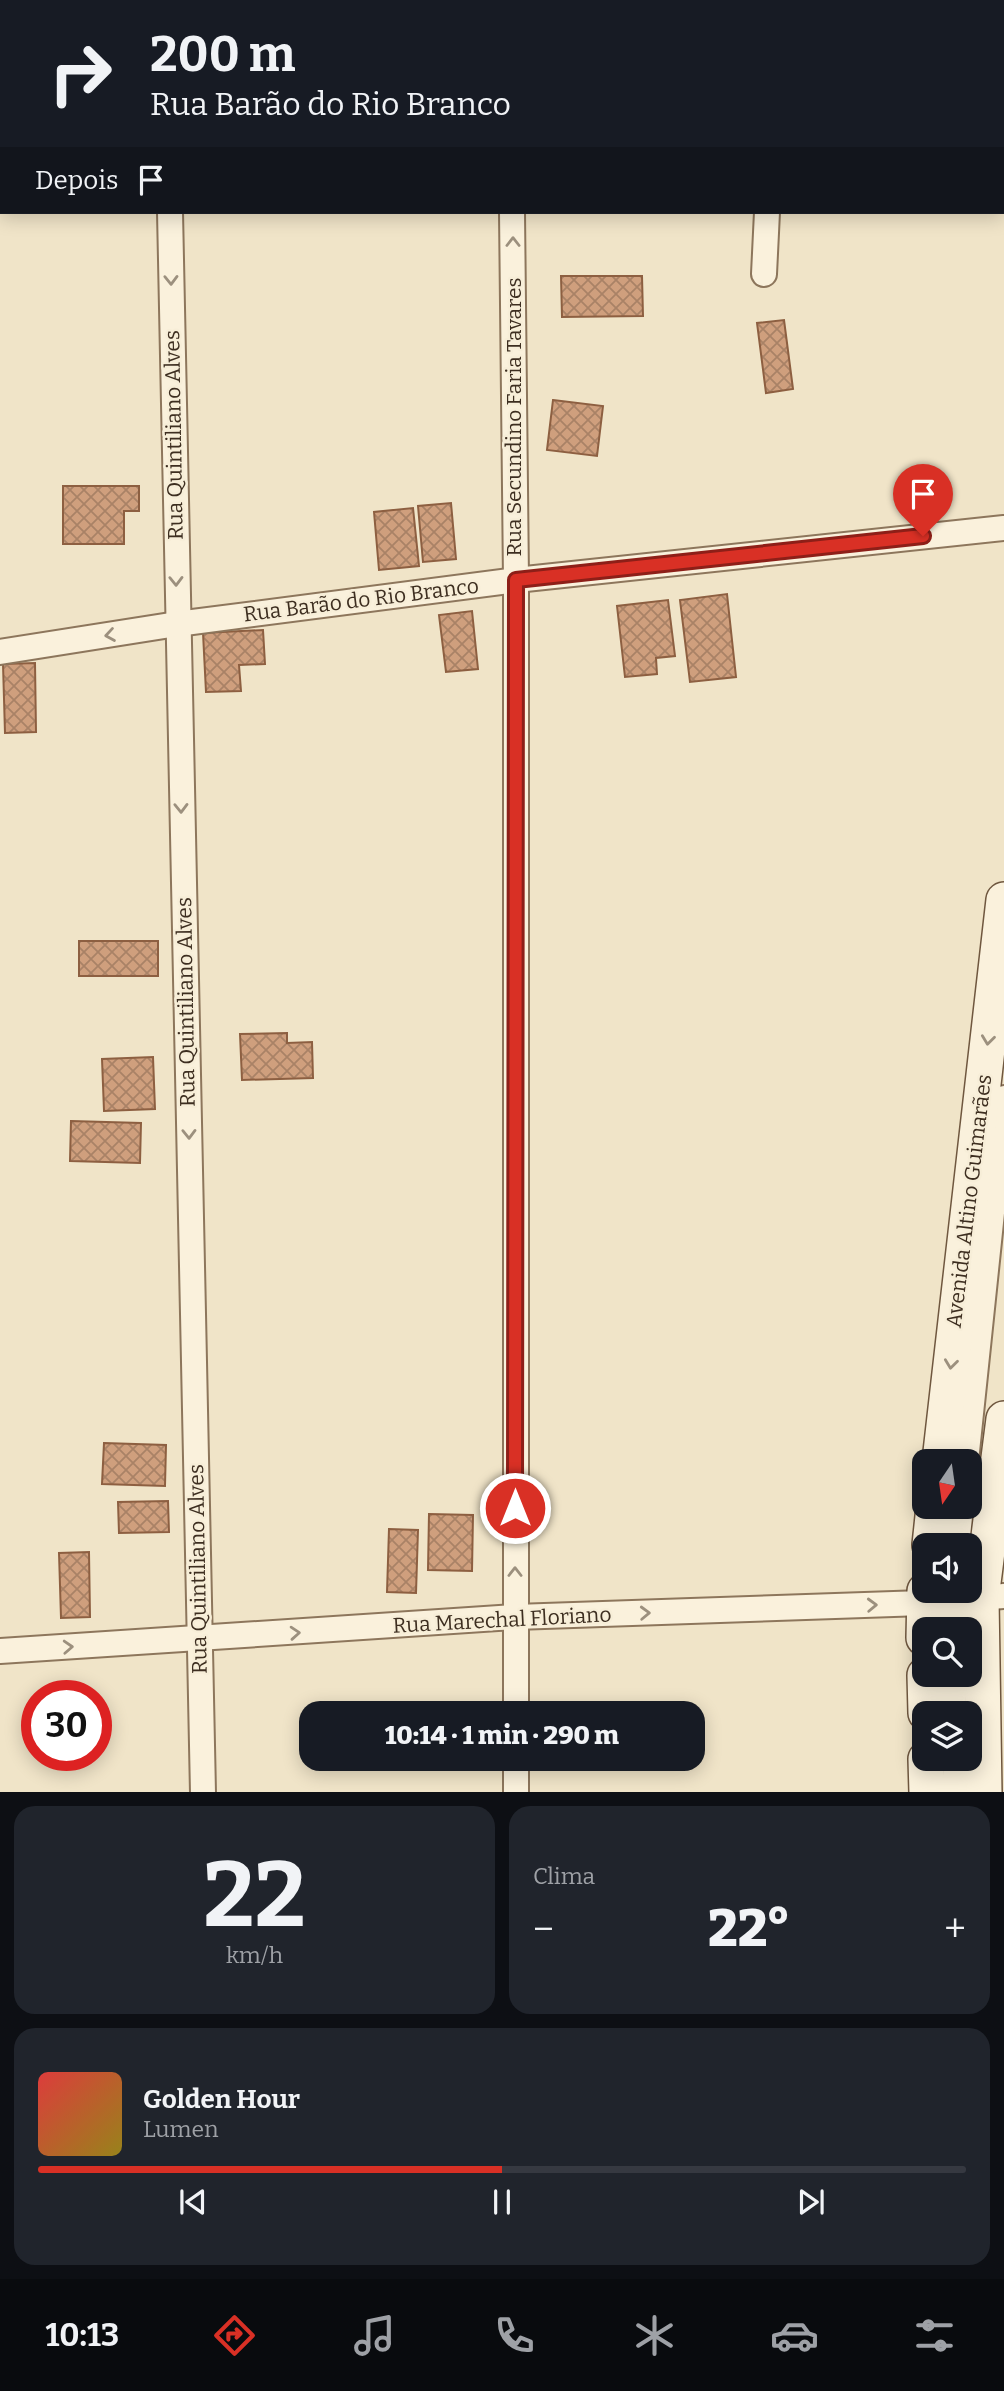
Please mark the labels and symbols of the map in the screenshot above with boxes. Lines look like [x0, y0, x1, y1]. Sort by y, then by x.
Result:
one-way arrow [505, 236, 521, 246]
one-way arrow [163, 275, 179, 286]
street label: Rua Secundino Faria Tavares [501, 278, 527, 556]
street label: Rua Quintiliano Alves [159, 330, 189, 540]
pin [893, 464, 953, 536]
street label: Rua Barão do Rio Branco [242, 573, 480, 627]
one-way arrow [169, 576, 184, 587]
one-way arrow [104, 627, 116, 642]
one-way arrow [174, 803, 189, 814]
street label: Rua Quintiliano Alves [171, 897, 201, 1107]
one-way arrow [980, 1035, 995, 1046]
street label: Avenida Altino Guimarães [941, 1073, 997, 1329]
one-way arrow [181, 1129, 196, 1140]
one-way arrow [943, 1358, 958, 1370]
north arrow [912, 1449, 982, 1519]
street label: Rua Quintiliano Alves [183, 1464, 213, 1674]
position arrow [478, 1471, 552, 1545]
one-way arrow [507, 1566, 523, 1576]
one-way arrow [867, 1597, 878, 1613]
street label: Rua Marechal Floriano [392, 1601, 612, 1639]
one-way arrow [639, 1605, 650, 1620]
one-way arrow [290, 1626, 301, 1641]
one-way arrow [63, 1640, 74, 1655]
speed limit sign: 30 [21, 1680, 112, 1771]

